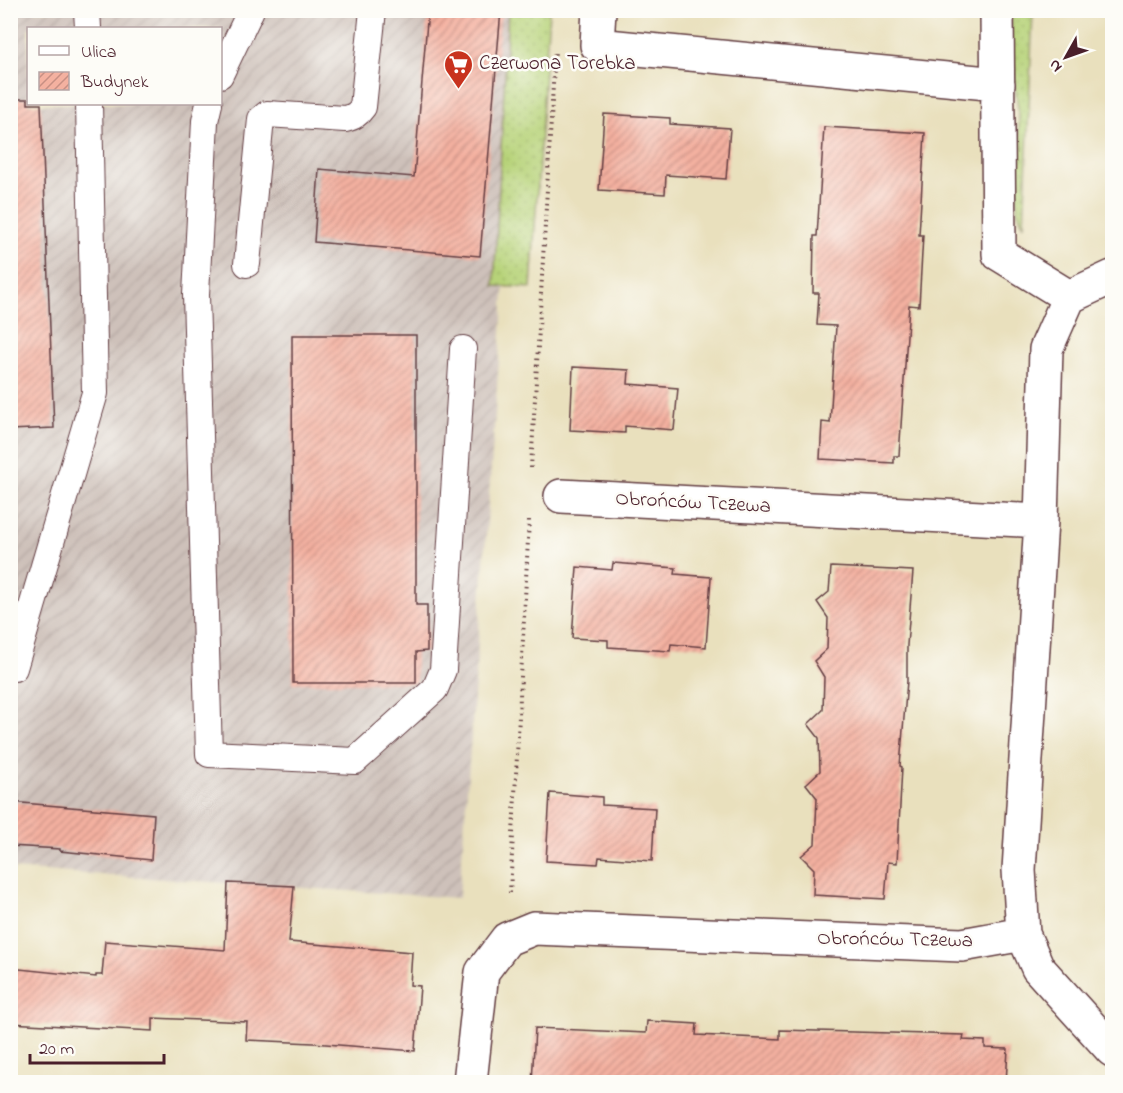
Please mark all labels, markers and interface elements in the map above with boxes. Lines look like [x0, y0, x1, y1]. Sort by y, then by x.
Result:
legend [27, 27, 222, 105]
north arrow [1036, 27, 1096, 87]
text: Ulica [81, 40, 116, 66]
supermarket icon: Czerwona Torebka [442, 48, 474, 90]
place label: Czerwona Torebka [479, 49, 636, 79]
text: N [1043, 53, 1069, 77]
text: Budynek [80, 70, 148, 96]
street label: Obrońców Tczewa [614, 484, 772, 522]
street label: Obrońców Tczewa [817, 924, 973, 956]
scale bar [30, 1027, 164, 1065]
text: 20 m [39, 1037, 74, 1063]

